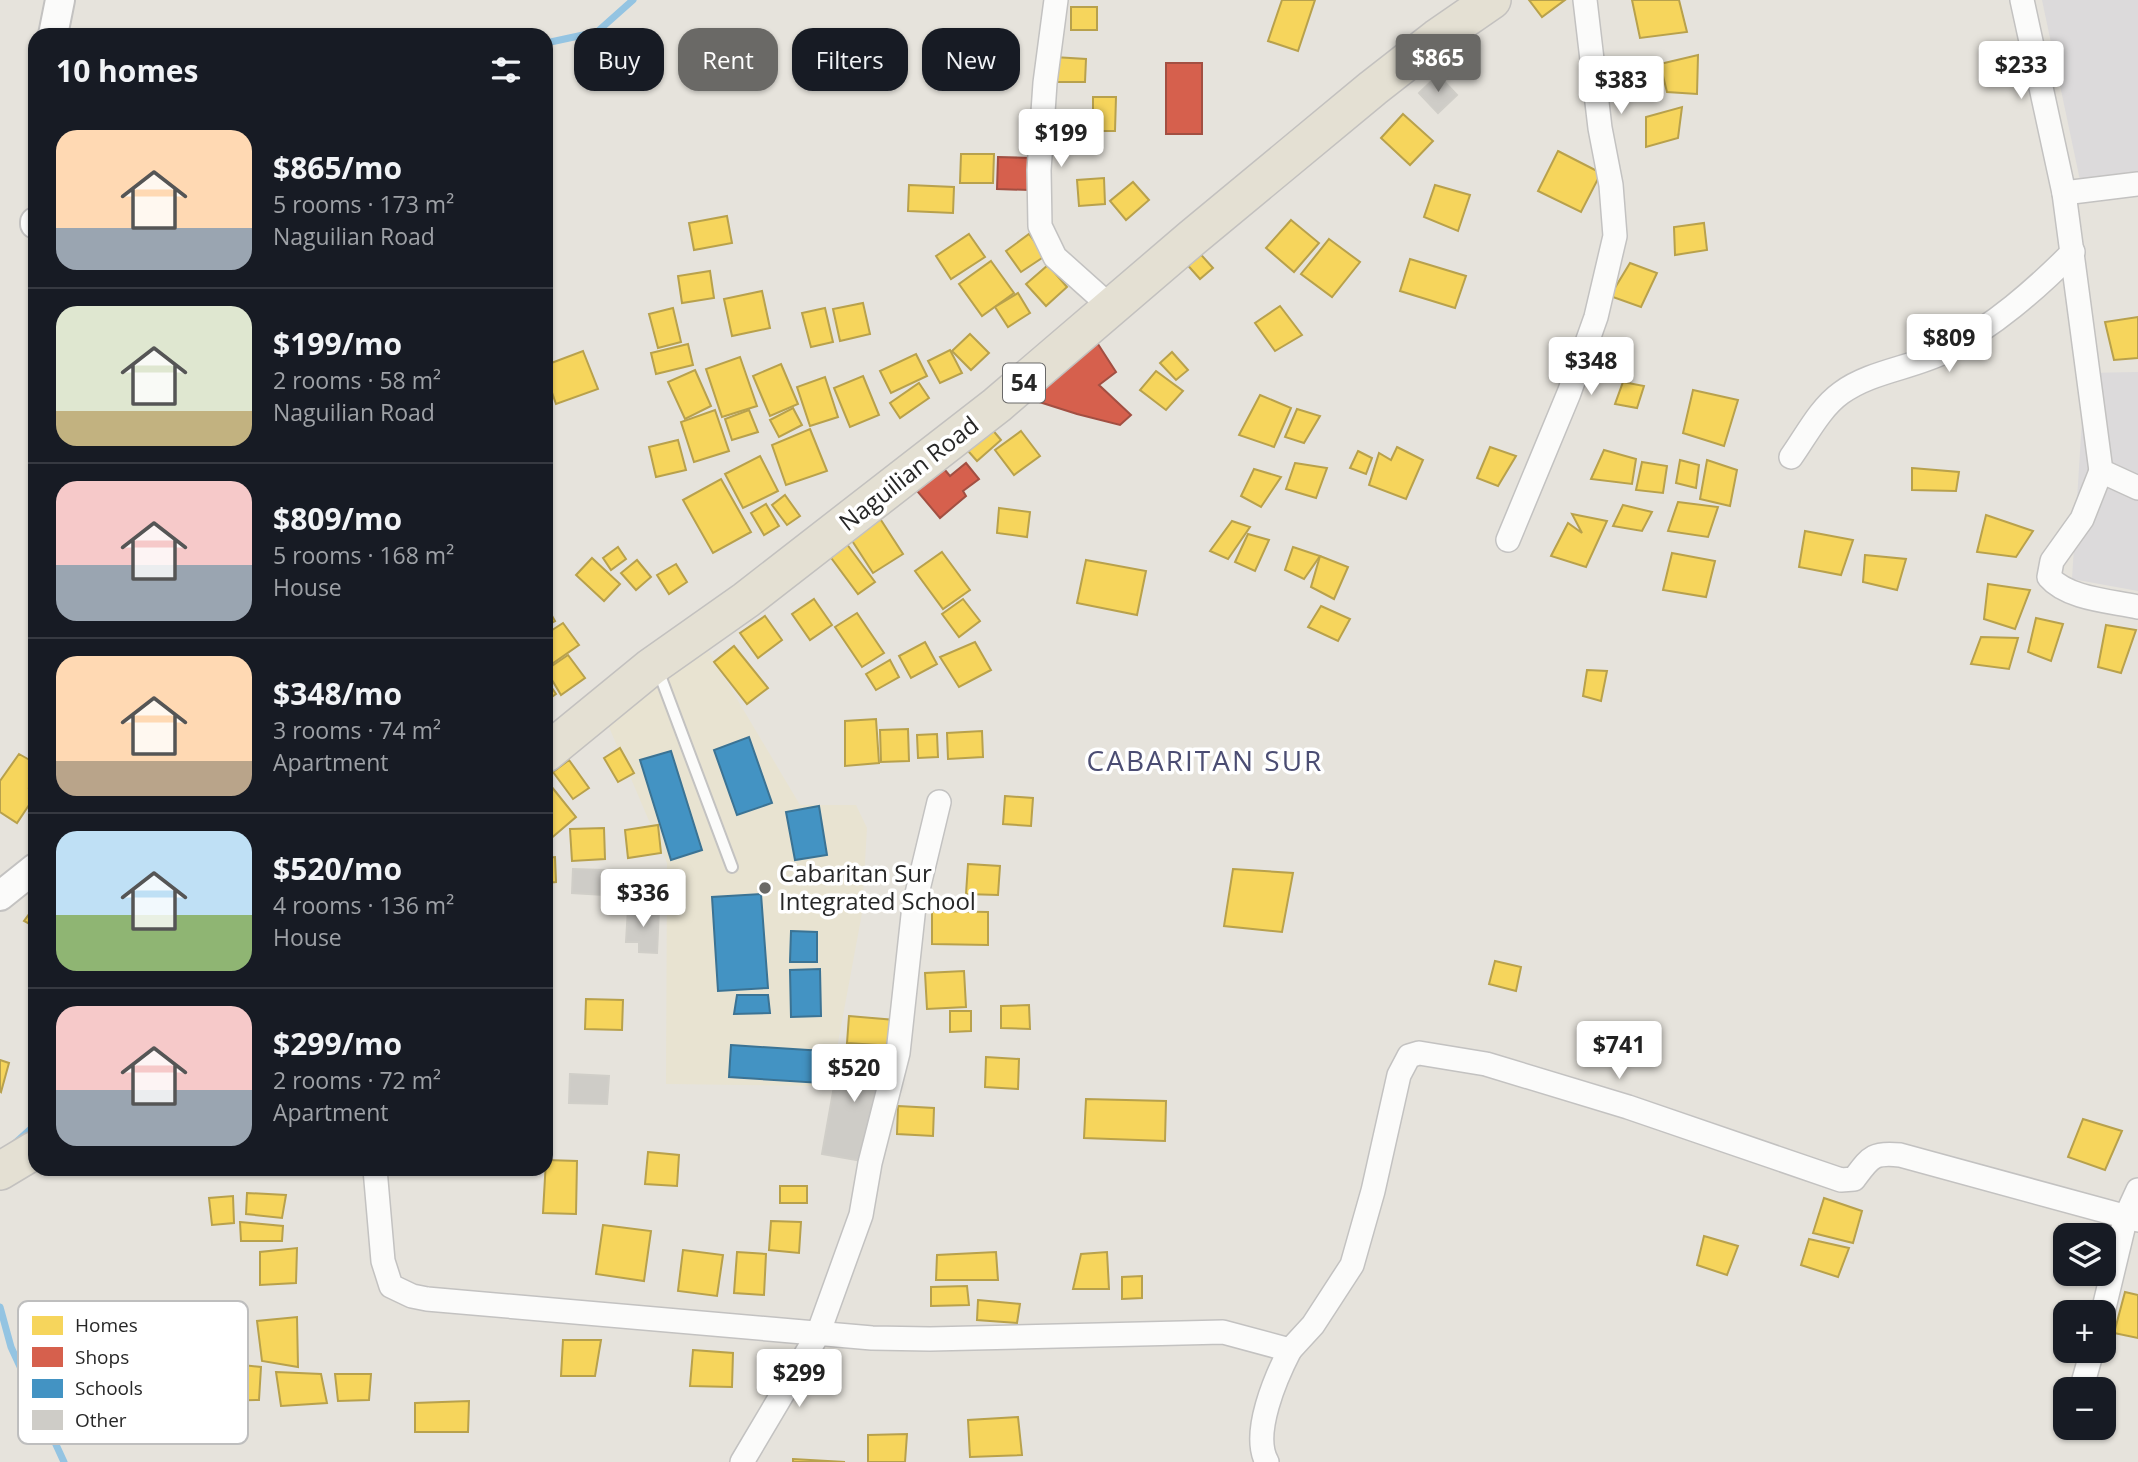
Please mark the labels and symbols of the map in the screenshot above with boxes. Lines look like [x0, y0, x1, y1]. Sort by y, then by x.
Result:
pin: $865 [1397, 34, 1479, 94]
pin: $233 [1980, 42, 2062, 101]
pin: $383 [1580, 57, 1662, 116]
pin: $199 [1020, 110, 1102, 169]
pin: $809 [1908, 314, 1990, 374]
pin: $348 [1550, 338, 1632, 397]
road number: 54 [1003, 364, 1045, 402]
street label: Naguilian Road [831, 408, 985, 538]
district label: CABARITAN SUR [1087, 741, 1323, 779]
place label: Cabaritan Sur Integrated School [779, 856, 976, 917]
pin: $336 [602, 870, 684, 929]
marker: Cabaritan Sur Integrated School [757, 880, 773, 896]
pin: $741 [1578, 1021, 1660, 1081]
pin: $520 [813, 1044, 895, 1104]
legend [18, 1301, 248, 1444]
text: Homes [75, 1312, 138, 1338]
text: Shops [75, 1344, 129, 1370]
pin: $299 [758, 1350, 840, 1409]
text: Schools [75, 1375, 143, 1401]
text: Other [75, 1407, 127, 1433]

